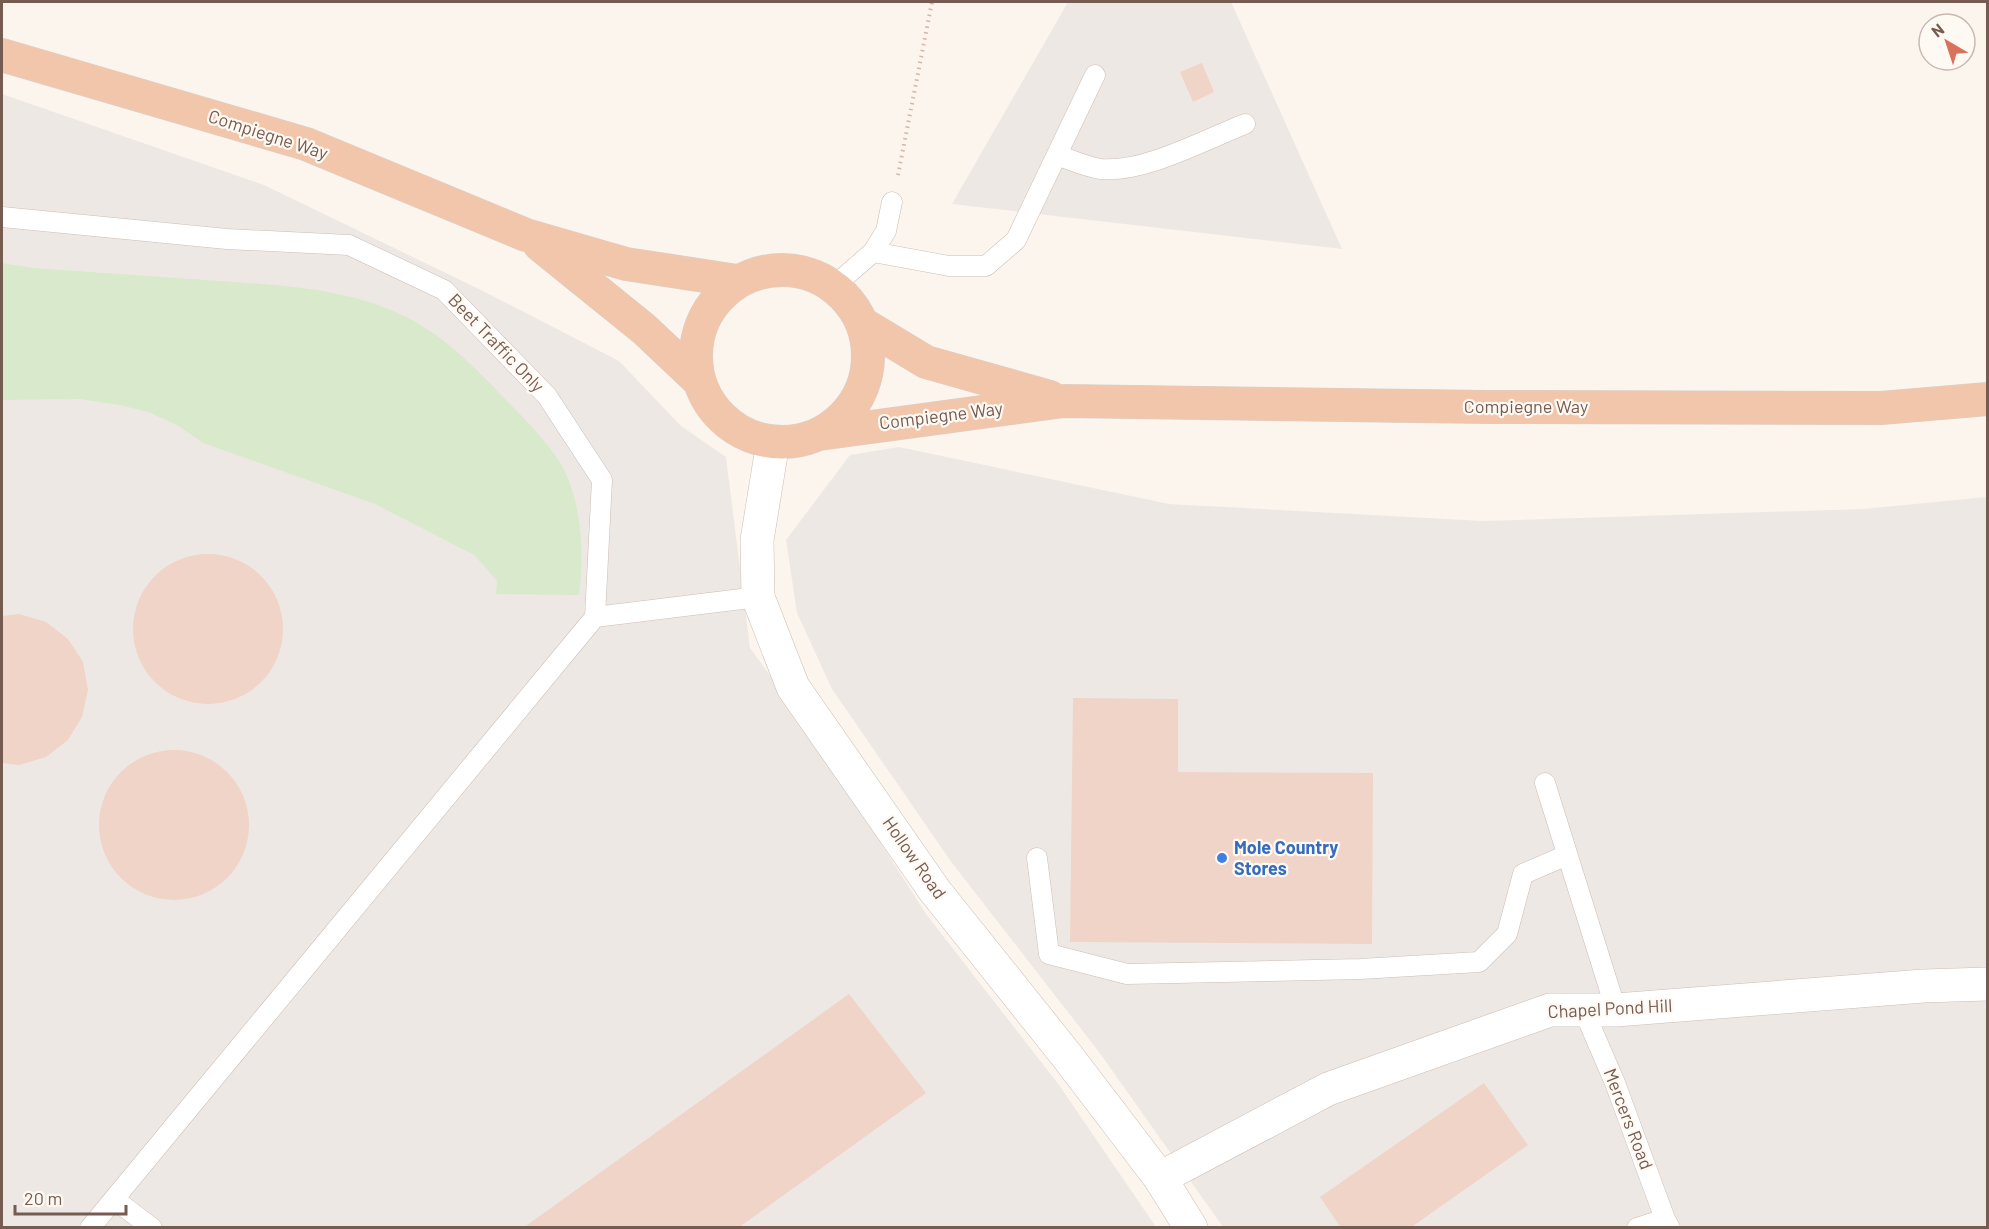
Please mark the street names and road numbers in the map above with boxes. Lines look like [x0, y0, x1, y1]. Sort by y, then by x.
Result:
street label: Compiegne Way [206, 104, 331, 164]
street label: Beet Traffic Only [444, 288, 549, 396]
street label: Compiegne Way [1464, 395, 1588, 417]
street label: Compiegne Way [878, 397, 1004, 434]
street label: Hollow Road [878, 812, 951, 903]
street label: Chapel Pond Hill [1547, 994, 1673, 1022]
street label: Mercers Road [1600, 1065, 1658, 1172]

